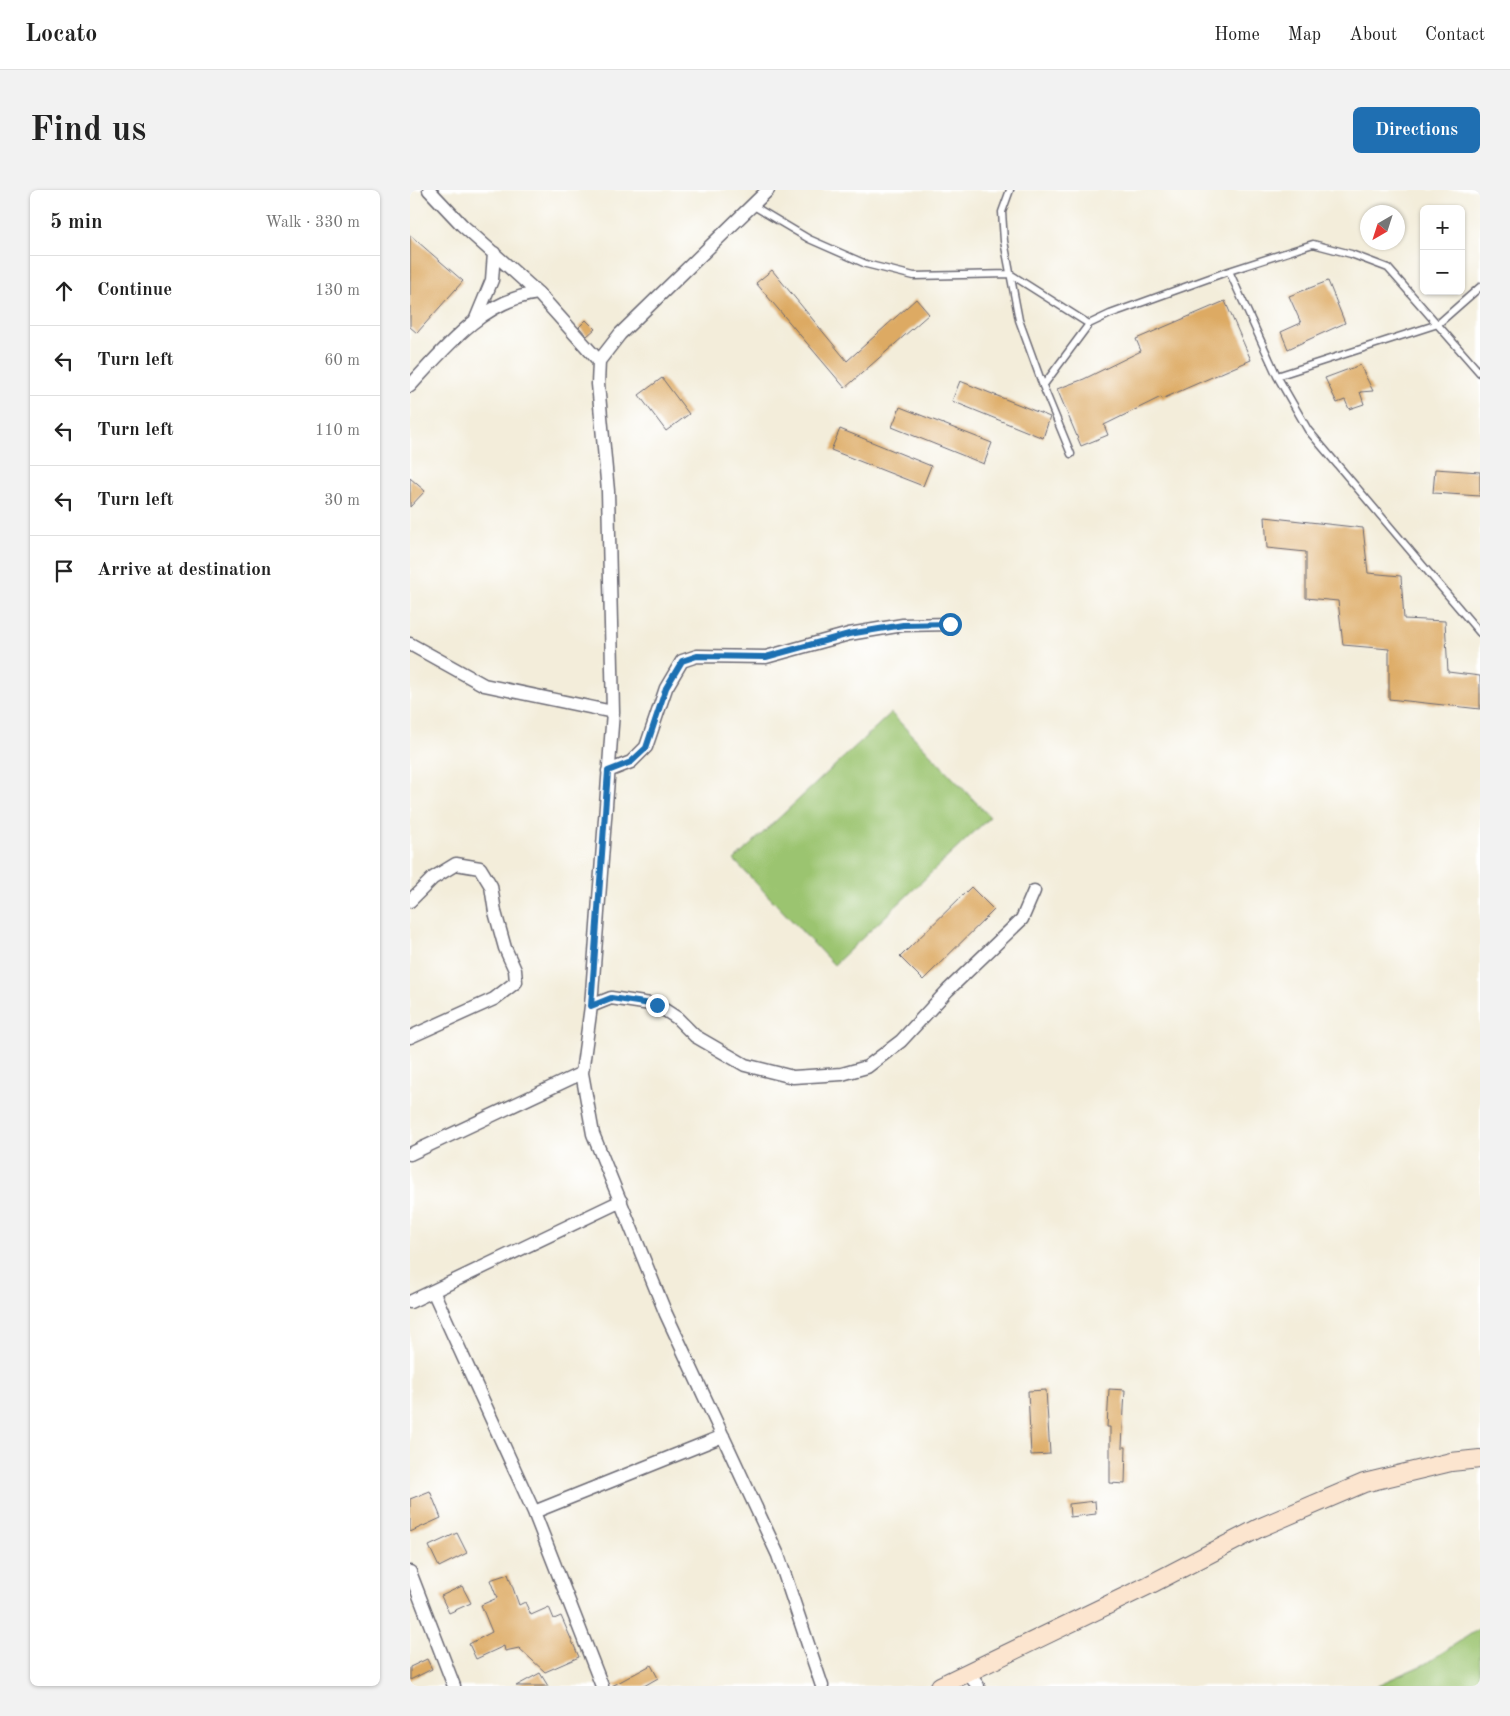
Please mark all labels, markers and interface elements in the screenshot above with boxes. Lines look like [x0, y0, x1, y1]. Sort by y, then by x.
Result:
text: Locato [25, 23, 97, 47]
text: Home [1214, 26, 1260, 44]
text: Map [1288, 26, 1321, 44]
text: About [1349, 26, 1397, 44]
text: Contact [1425, 26, 1485, 44]
button: Directions [1353, 107, 1480, 153]
text: Find us [30, 113, 146, 148]
north arrow [1360, 205, 1405, 250]
map controls [1420, 205, 1465, 295]
button: + [1420, 205, 1465, 250]
text: 5 min [50, 212, 103, 233]
text: Walk · 330 m [265, 215, 360, 231]
button: − [1420, 250, 1465, 295]
icon: ahead [50, 277, 78, 305]
text: Continue [97, 281, 172, 300]
text: 130 m [315, 283, 360, 299]
icon: left [50, 347, 78, 375]
text: Turn left [97, 351, 174, 370]
text: 60 m [324, 353, 360, 369]
icon: left [50, 417, 78, 445]
text: Turn left [97, 421, 174, 440]
text: 110 m [315, 423, 360, 439]
icon: left [50, 487, 78, 515]
text: Turn left [97, 491, 174, 510]
text: 30 m [324, 493, 360, 509]
icon: arrive [50, 557, 78, 585]
text: Arrive at destination [97, 561, 271, 580]
route start [939, 613, 962, 636]
route end [646, 994, 669, 1017]

